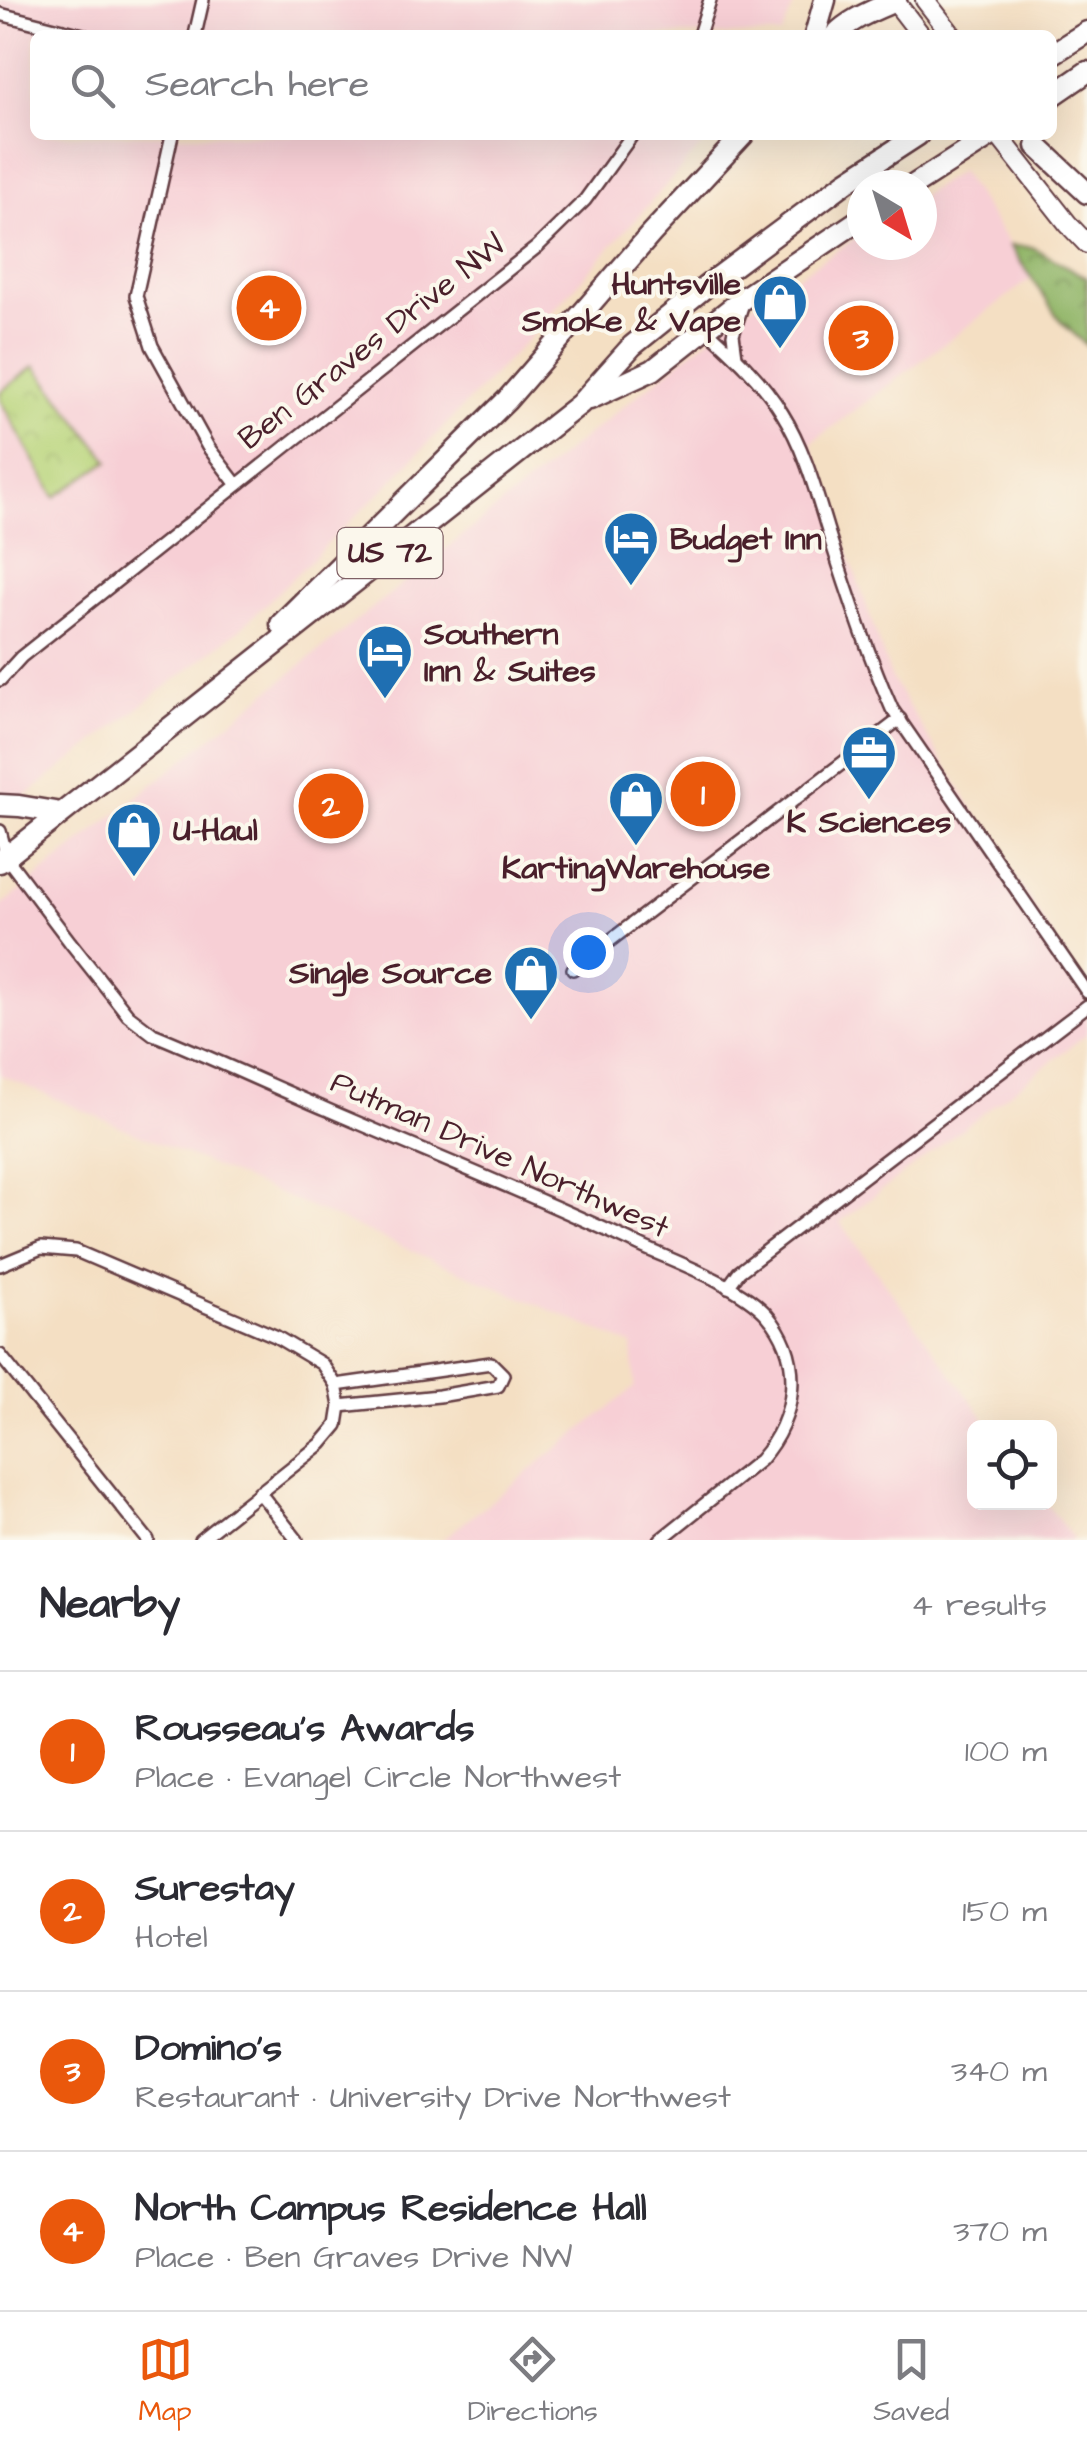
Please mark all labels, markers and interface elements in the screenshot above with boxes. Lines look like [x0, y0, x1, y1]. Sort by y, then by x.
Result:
search box [30, 30, 1057, 140]
icon: search [65, 58, 120, 113]
text: Search here [145, 59, 369, 111]
north arrow [847, 170, 937, 260]
street label: Ben Graves Drive NW [229, 223, 515, 461]
place label: Huntsville Smoke & Vape [521, 262, 741, 344]
pin: 4 [236, 270, 302, 346]
shop icon: Huntsville Smoke & Vape [750, 272, 810, 351]
pin: 3 [828, 300, 894, 376]
hotel icon: Budget Inn [601, 509, 661, 588]
place label: Budget Inn [670, 517, 822, 563]
road number: US 72 [338, 528, 442, 578]
place label: Southern Inn & Suites [423, 612, 596, 694]
hotel icon: Southern Inn & Suites [355, 622, 415, 701]
office icon: K Sciences [839, 723, 899, 802]
pin: 1 [670, 756, 736, 832]
pin: 2 [298, 768, 364, 844]
shop icon: KartingWarehouse [606, 769, 666, 848]
shop icon: U-Haul [104, 800, 164, 879]
place label: K Sciences [787, 800, 951, 845]
place label: U-Haul [173, 808, 258, 853]
place label: KartingWarehouse [502, 846, 770, 892]
your location [563, 927, 614, 978]
shop icon: Single Source [501, 943, 561, 1022]
place label: Single Source [288, 951, 492, 997]
street label: Putman Drive Northwest [324, 1060, 677, 1250]
map controls [967, 1420, 1057, 1510]
button: locate [967, 1420, 1057, 1510]
text: Nearby [40, 1576, 180, 1634]
text: 4 results [911, 1583, 1047, 1628]
text: Rousseau's Awards [135, 1703, 474, 1755]
text: 1 [70, 1729, 75, 1774]
text: 100 m [965, 1729, 1047, 1774]
text: Place · Evangel Circle Northwest [135, 1755, 621, 1800]
text: Surestay [135, 1863, 295, 1915]
text: 2 [63, 1889, 82, 1934]
text: 150 m [962, 1889, 1047, 1934]
text: Hotel [135, 1915, 208, 1960]
text: Domino's [135, 2023, 282, 2075]
text: 3 [64, 2049, 81, 2094]
text: 340 m [951, 2049, 1047, 2094]
text: Restaurant · University Drive Northwest [135, 2075, 731, 2120]
text: North Campus Residence Hall [135, 2183, 647, 2235]
text: 4 [62, 2209, 83, 2254]
text: 370 m [953, 2209, 1047, 2254]
text: Place · Ben Graves Drive NW [135, 2235, 572, 2280]
tab: Map [138, 2332, 193, 2431]
tab: Directions [468, 2332, 598, 2431]
tab: Saved [873, 2332, 949, 2431]

